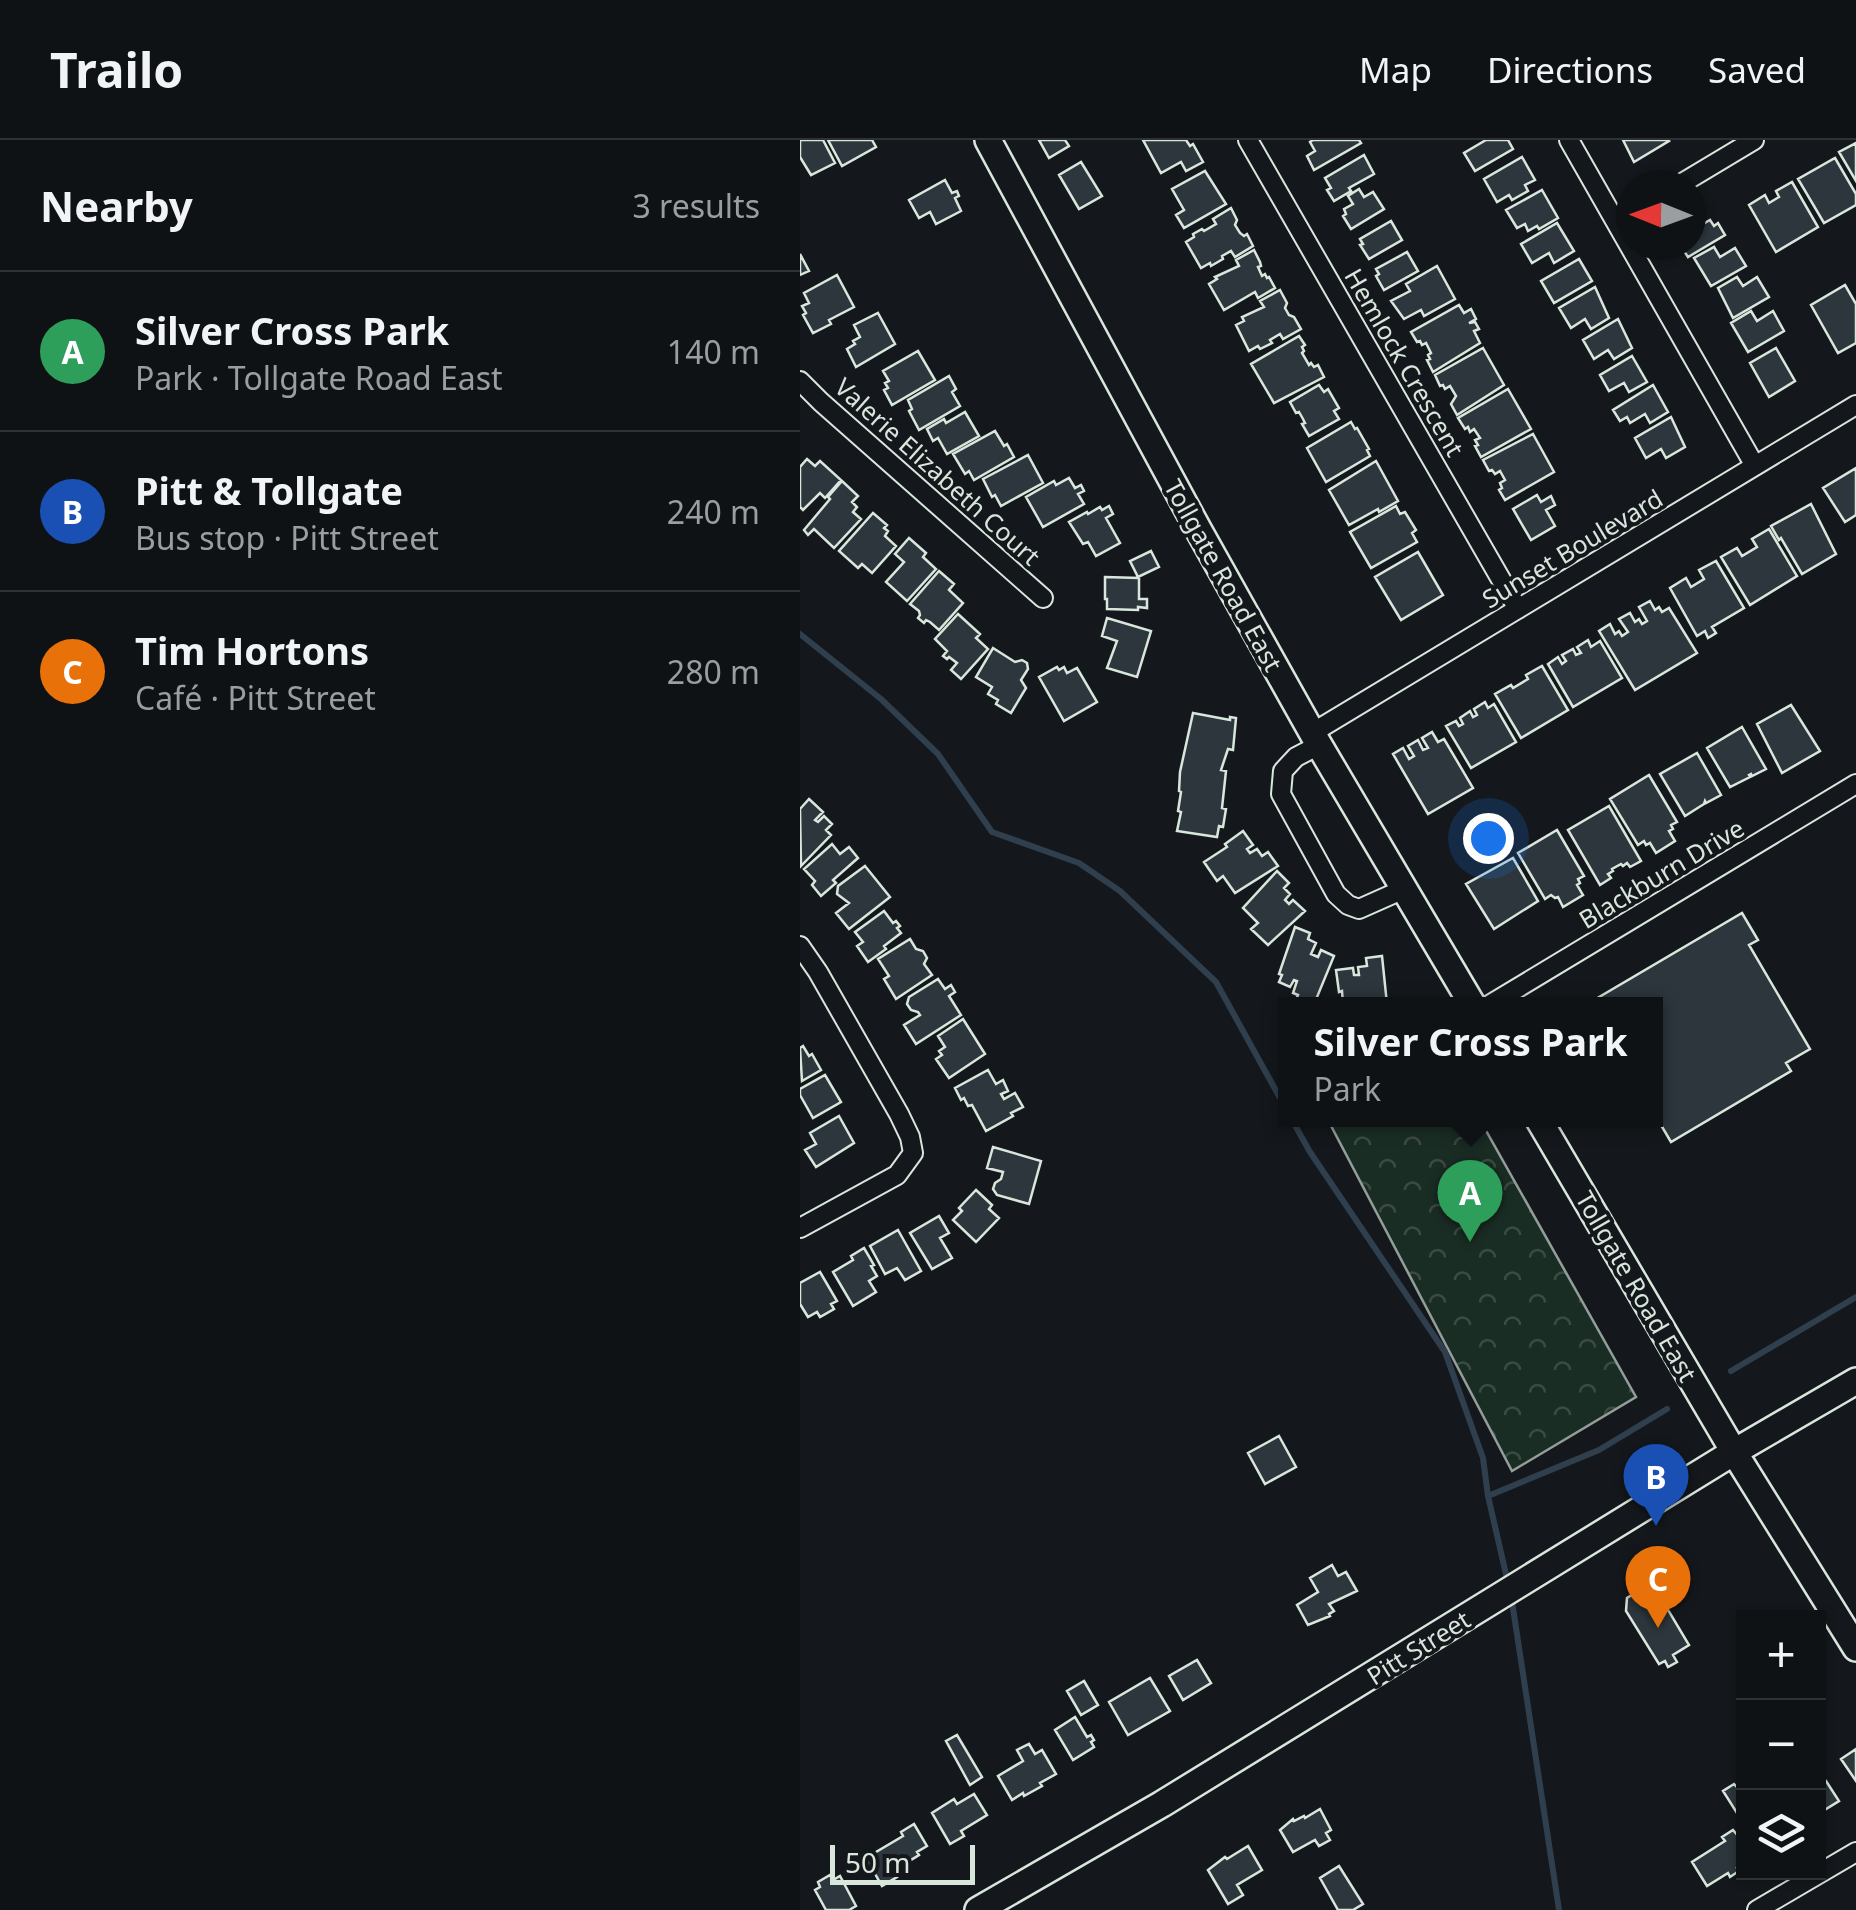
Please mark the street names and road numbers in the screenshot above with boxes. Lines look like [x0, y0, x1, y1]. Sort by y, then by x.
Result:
street label: Hemlock Crescent [1337, 262, 1473, 462]
street label: Valerie Elizabeth Court [828, 370, 1048, 572]
street label: Tollgate Road East [1157, 473, 1291, 677]
street label: Sunset Boulevard [1475, 481, 1669, 615]
street label: Blackburn Drive [1572, 810, 1750, 936]
street label: Tollgate Road East [1569, 1185, 1705, 1387]
street label: Pitt Street [1360, 1602, 1476, 1692]

